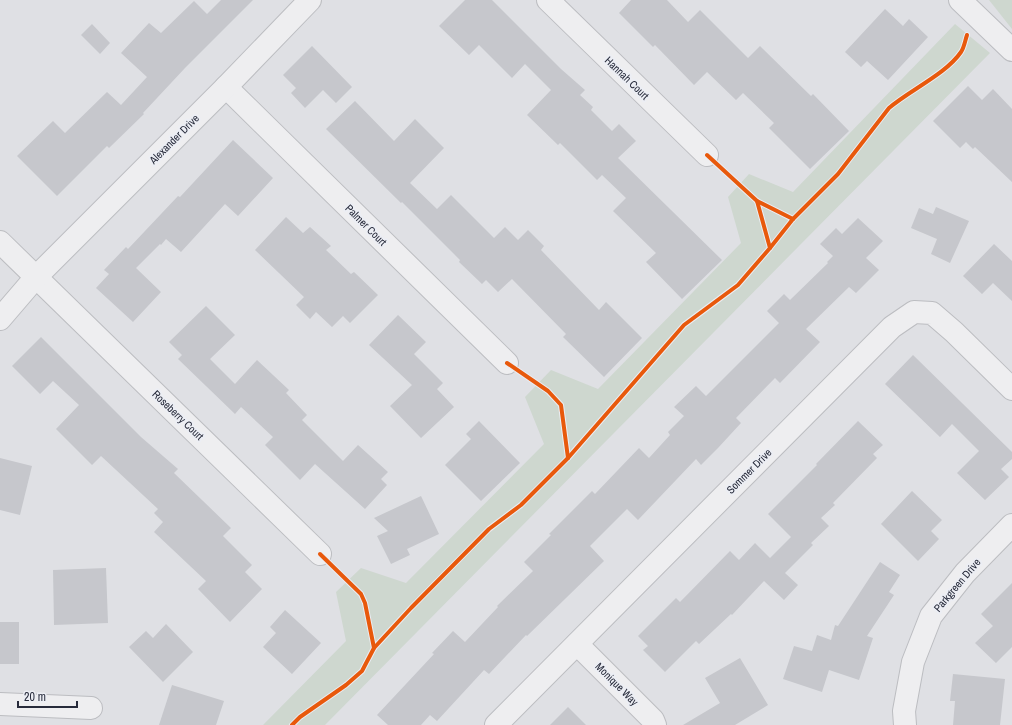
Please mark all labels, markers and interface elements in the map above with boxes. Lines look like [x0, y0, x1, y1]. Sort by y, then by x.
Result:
street label: Hannah Court [602, 53, 652, 103]
street label: Alexander Drive [145, 111, 202, 168]
street label: Palmer Court [342, 201, 390, 249]
street label: Roseberry Court [149, 387, 207, 443]
street label: Sommer Drive [723, 445, 775, 497]
street label: Parkgreen Drive [931, 555, 983, 615]
street label: Monique Way [592, 659, 642, 709]
scale bar [18, 683, 77, 709]
text: 20 m [24, 689, 46, 705]

